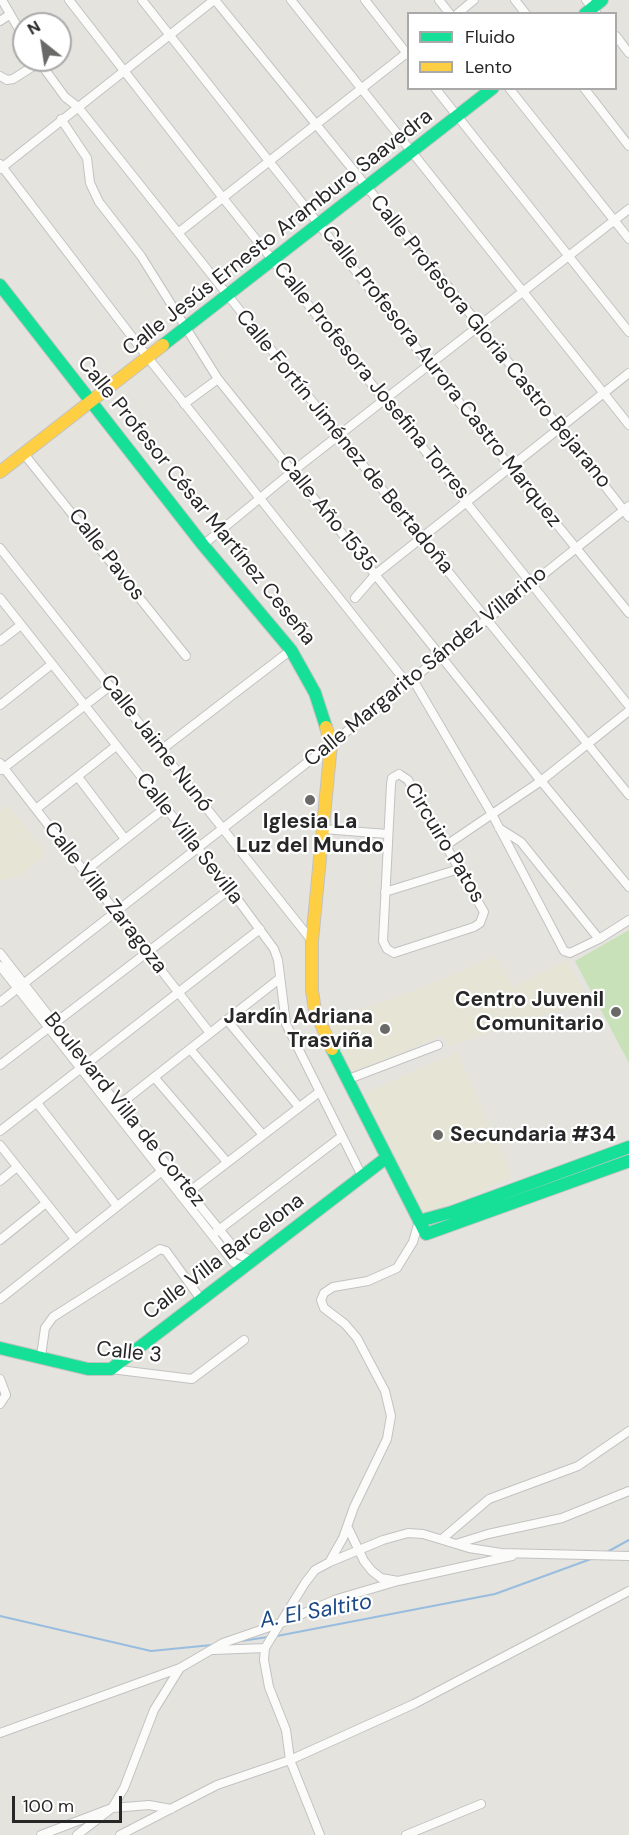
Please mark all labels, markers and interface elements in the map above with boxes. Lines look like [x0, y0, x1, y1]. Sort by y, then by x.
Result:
north arrow [12, 12, 72, 72]
legend [407, 12, 617, 90]
text: N [23, 16, 44, 40]
text: Fluido [465, 25, 515, 49]
text: Lento [465, 55, 512, 79]
street label: Calle Jesús Ernesto Aramburo Saavedra [118, 104, 438, 362]
street label: Calle Profesora Gloria Castro Bejarano [364, 190, 616, 494]
street label: Calle Profesora Aurora Castro Marquez [315, 221, 567, 533]
street label: Calle Profesora Josefina Torres [267, 257, 475, 505]
street label: Calle Fortín Jiménez de Bertadoña [230, 305, 458, 579]
street label: Calle Profesor César Martínez Ceseña [71, 351, 321, 651]
street label: Calle Año 1535 [273, 451, 381, 577]
street label: Calle Pavos [62, 504, 150, 606]
street label: Calle Margarito Sández Villarino [300, 561, 552, 773]
street label: Calle Jaime Nunó [94, 670, 218, 818]
street label: Calle Villa Sevilla [130, 768, 248, 910]
street label: Circuiro Patos [398, 778, 490, 908]
marker: Iglesia La Luz del Mundo [303, 793, 317, 807]
place label: Iglesia La Luz del Mundo [236, 809, 384, 859]
street label: Calle Villa Zaragoza [38, 817, 172, 979]
place label: Centro Juvenil Comunitario [455, 987, 604, 1037]
place label: Jardín Adriana Trasviña [224, 1004, 373, 1054]
marker: Centro Juvenil Comunitario [609, 1005, 623, 1019]
street label: Boulevard Villa de Cortez [38, 1008, 210, 1212]
marker: Jardín Adriana Trasviña [378, 1022, 392, 1036]
place label: Secundaria #34 [450, 1122, 616, 1148]
marker: Secundaria #34 [431, 1128, 445, 1142]
street label: Calle Villa Barcelona [139, 1188, 309, 1326]
street label: Calle 3 [95, 1337, 163, 1369]
water label: A. El Saltito [258, 1589, 374, 1635]
scale bar [15, 1784, 124, 1822]
text: 100 m [23, 1794, 74, 1818]

